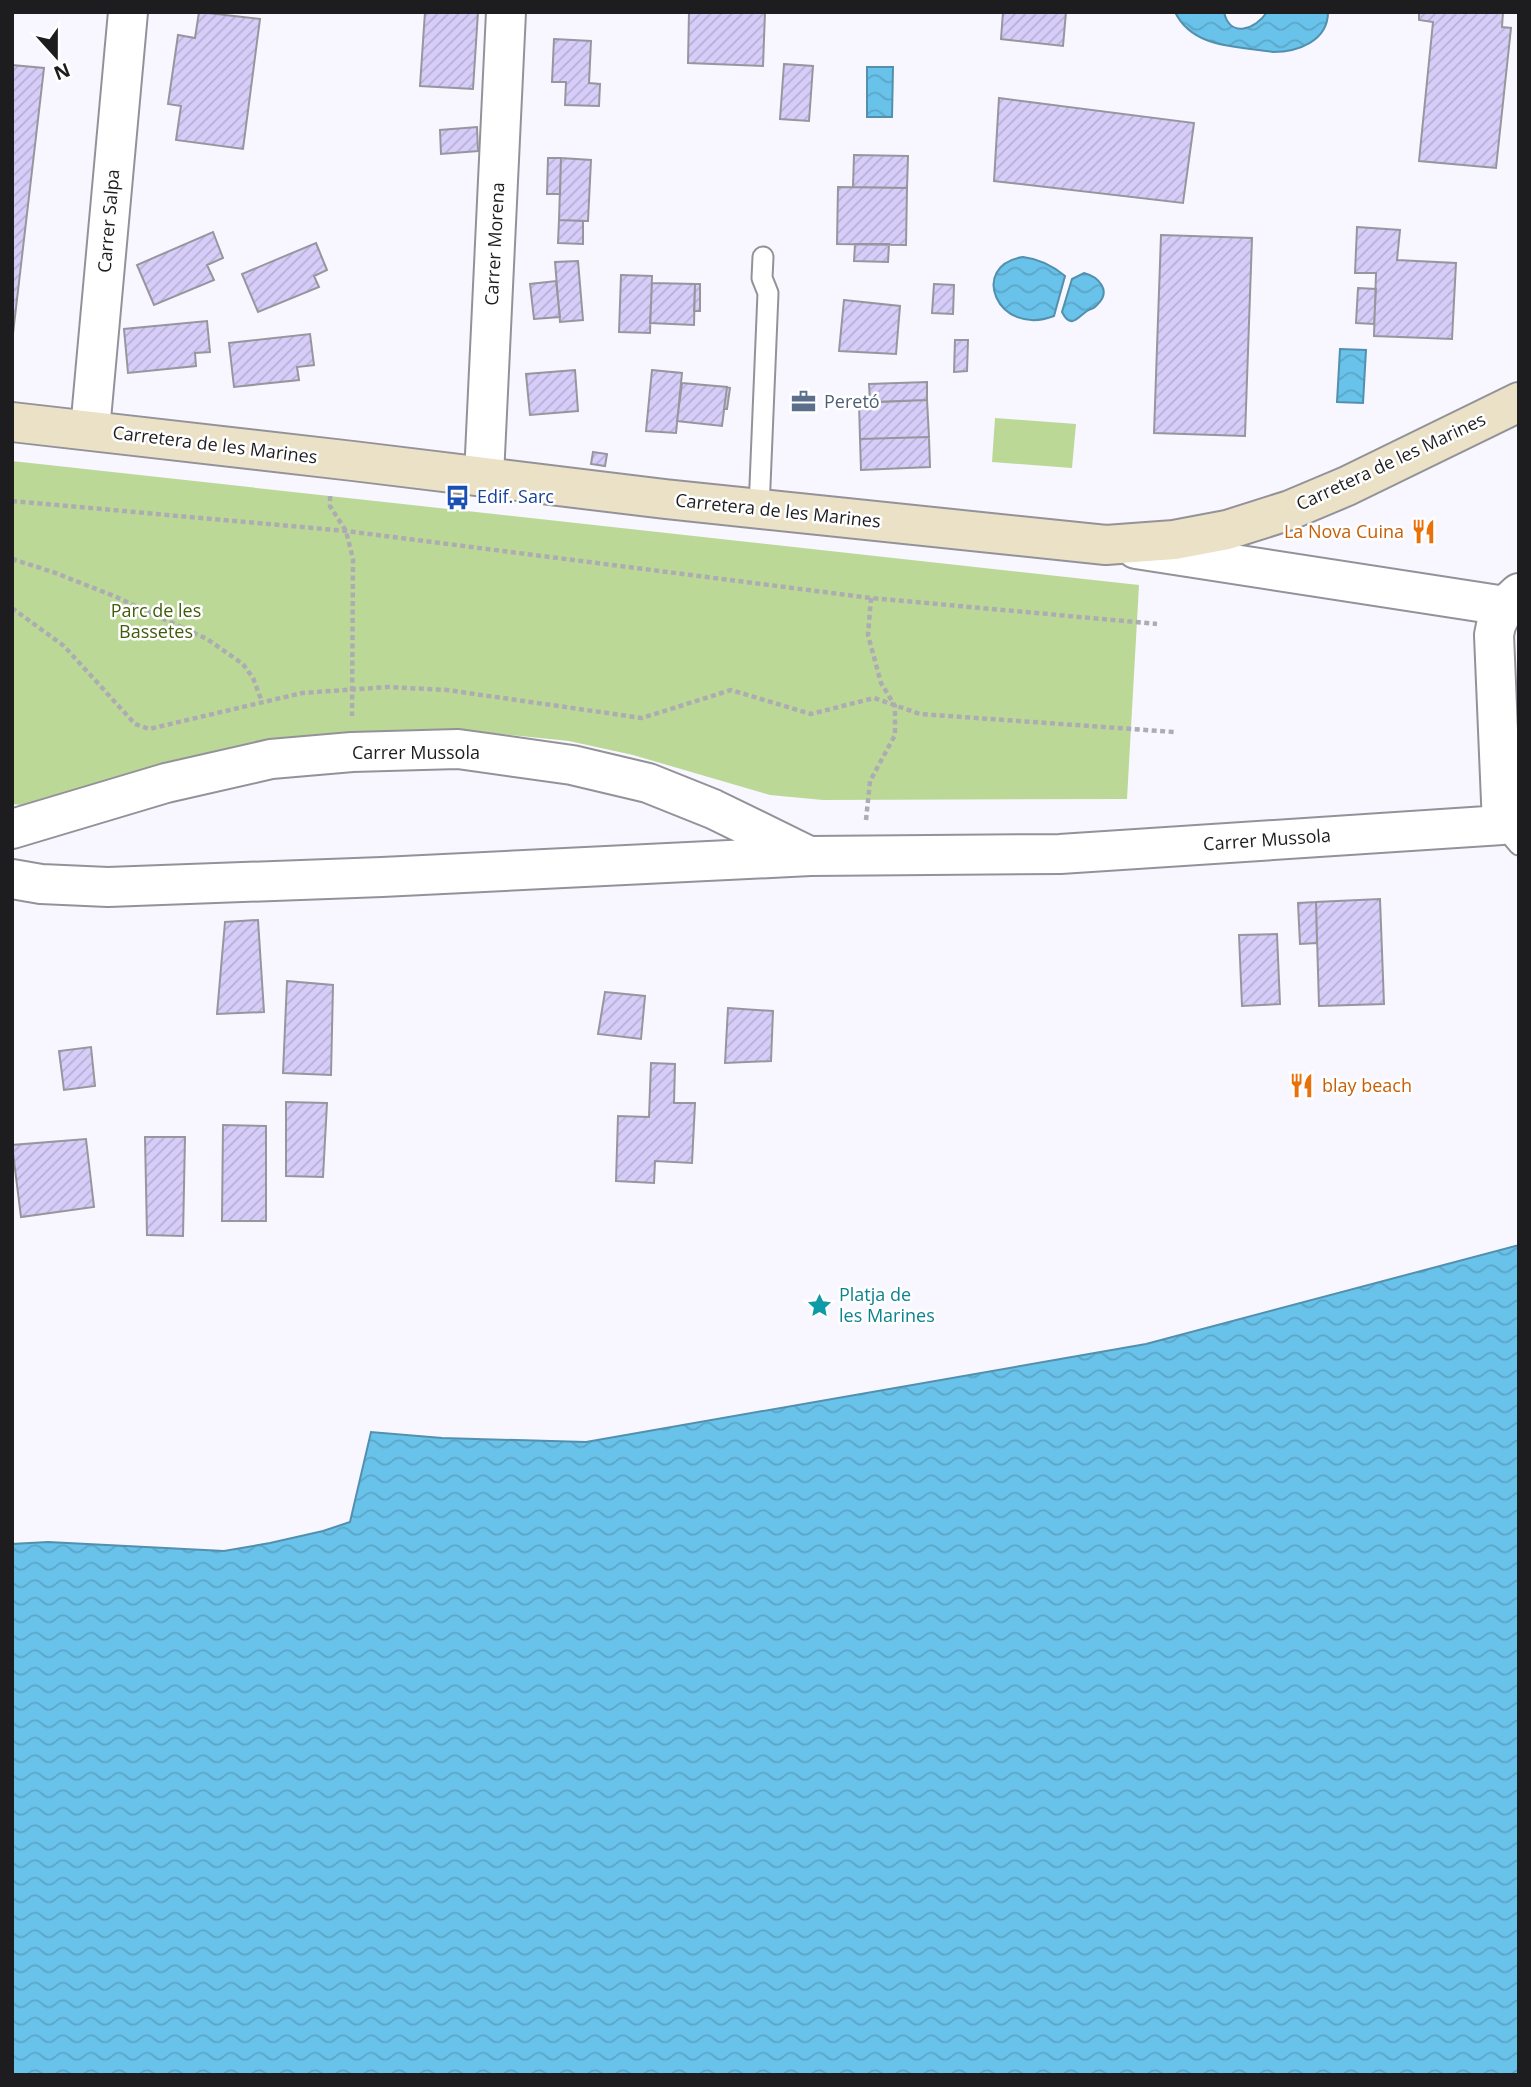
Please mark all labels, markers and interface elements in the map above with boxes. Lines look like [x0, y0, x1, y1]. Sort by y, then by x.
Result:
north arrow [21, 21, 91, 91]
text: N [50, 57, 74, 87]
street label: Carrer Salpa [92, 168, 124, 274]
street label: Carrer Morena [479, 182, 509, 306]
office icon: Peretó [790, 388, 818, 416]
place label: Peretó [824, 389, 880, 413]
street label: Carretera de les Marines [1292, 407, 1489, 516]
street label: Carretera de les Marines [111, 420, 319, 468]
bus stop icon: Edif. Sarc [443, 483, 471, 511]
place label: Edif. Sarc [477, 484, 554, 508]
street label: Carretera de les Marines [674, 487, 882, 533]
restaurant icon: La Nova Cuina [1410, 518, 1438, 546]
place label: La Nova Cuina [1284, 519, 1404, 543]
park label: Parc de les Bassetes [111, 598, 201, 643]
street label: Carrer Mussola [352, 740, 480, 764]
street label: Carrer Mussola [1202, 823, 1332, 855]
restaurant icon: blay beach [1288, 1072, 1316, 1100]
place label: blay beach [1322, 1073, 1412, 1097]
place label: Platja de les Marines [839, 1282, 935, 1327]
place icon: Platja de les Marines [805, 1291, 833, 1319]

